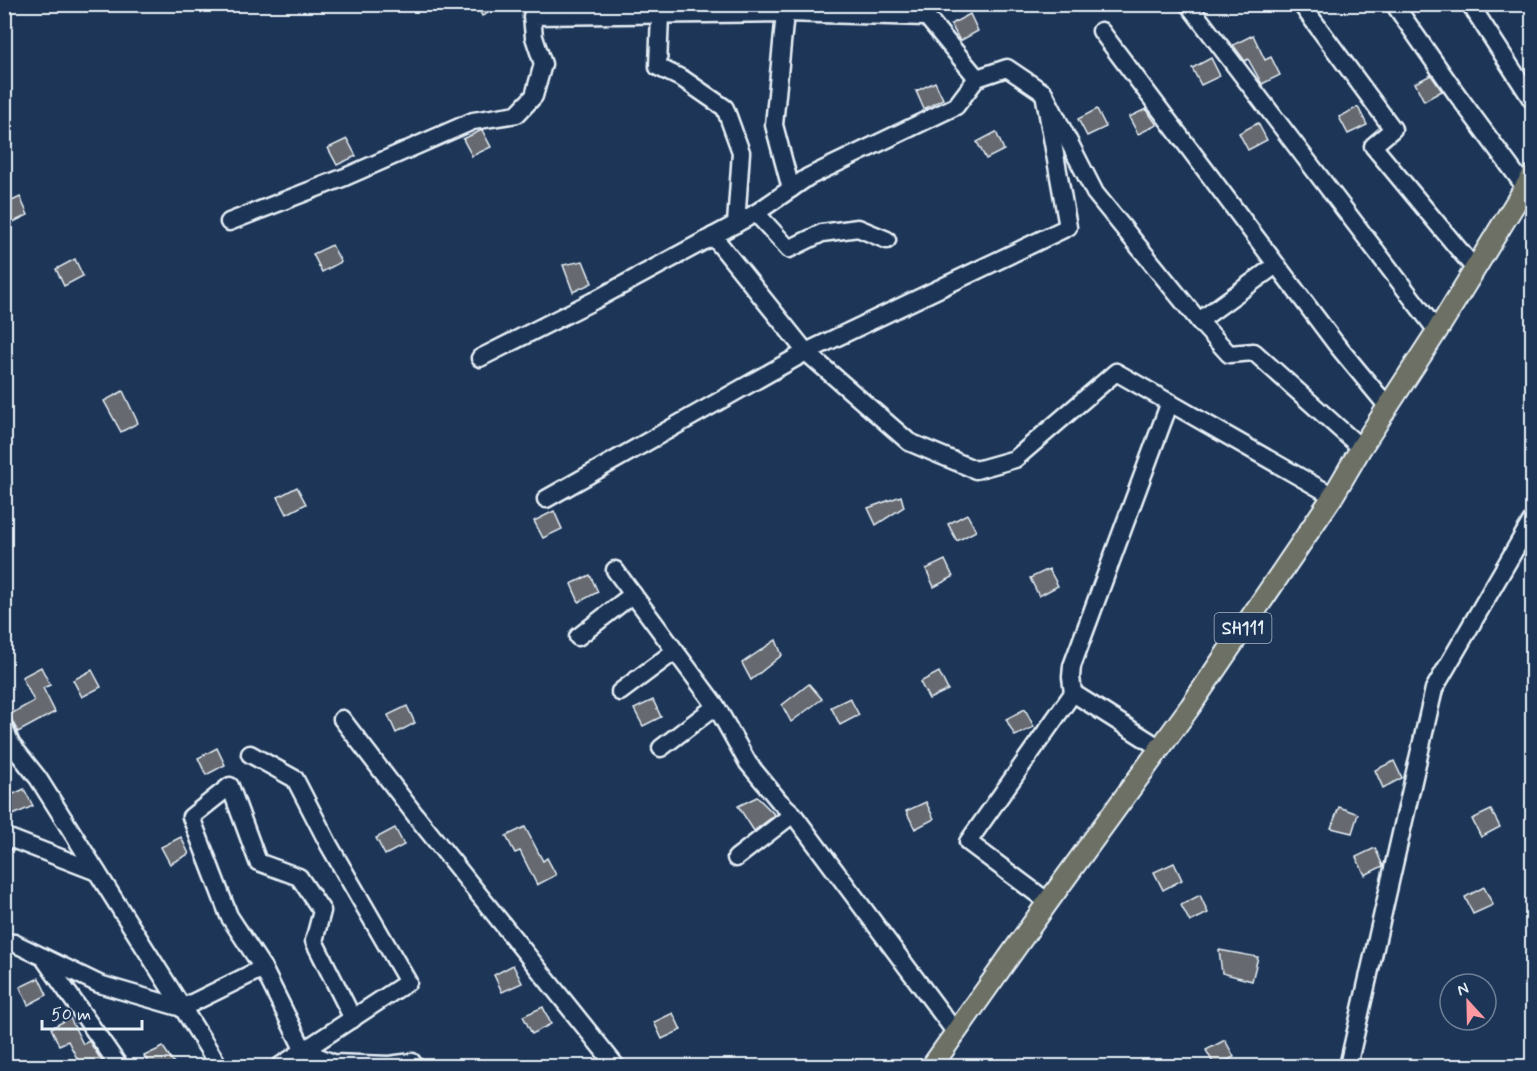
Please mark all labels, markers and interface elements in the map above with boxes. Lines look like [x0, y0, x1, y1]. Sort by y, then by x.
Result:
road number: SH111 [1214, 613, 1272, 643]
north arrow [1438, 972, 1498, 1032]
text: N [1454, 978, 1472, 1001]
scale bar [42, 993, 142, 1031]
text: 50 m [51, 1003, 91, 1027]

